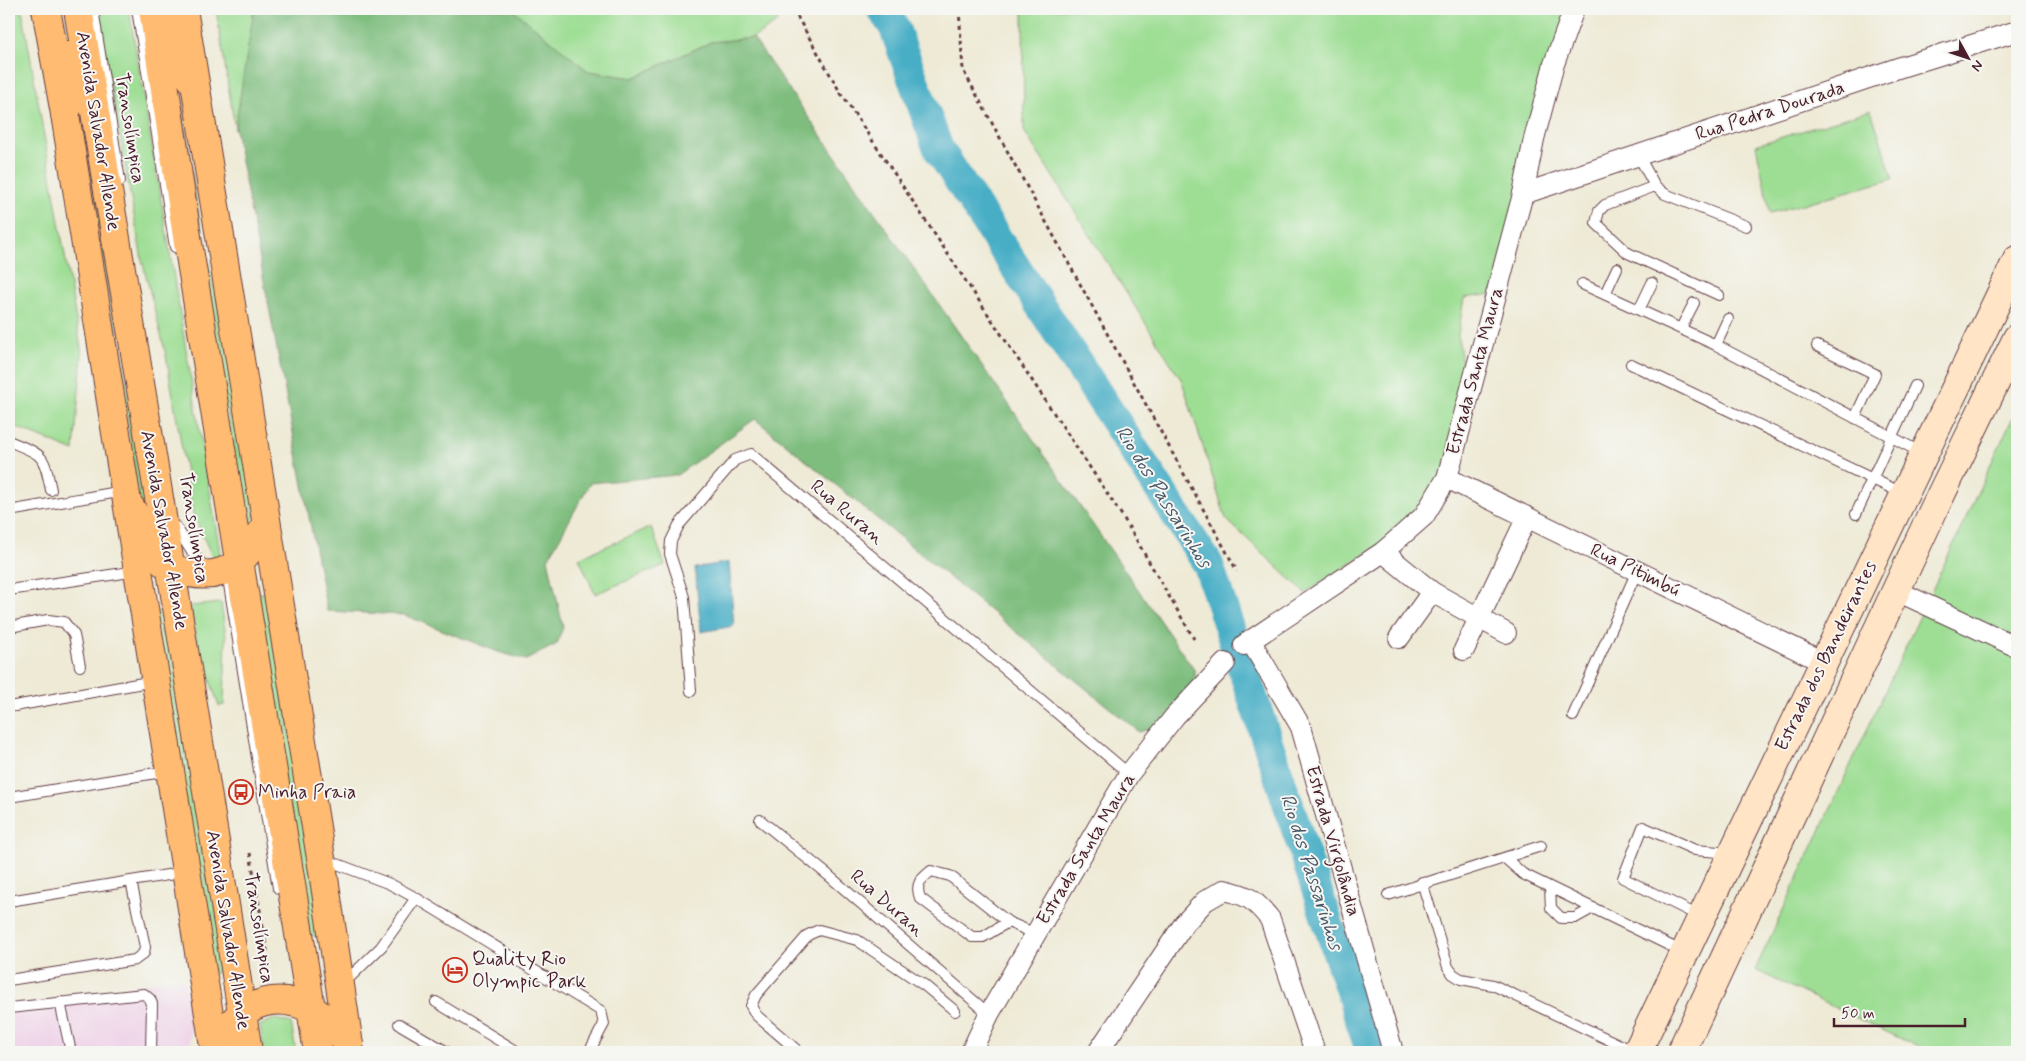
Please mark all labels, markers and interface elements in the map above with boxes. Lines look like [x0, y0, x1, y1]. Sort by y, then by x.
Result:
street label: Avenida Salvador Allende [70, 29, 126, 233]
north arrow [1944, 32, 1994, 82]
text: N [1967, 56, 1987, 75]
street label: Transolímpica [109, 71, 151, 185]
street label: Rua Pedra Dourada [1692, 75, 1848, 147]
street label: Estrada Santa Maura [1441, 284, 1509, 458]
water label: Rio dos Passarinhos [1109, 421, 1219, 575]
street label: Avenida Salvador Allende [134, 428, 194, 632]
street label: Transolímpica [173, 471, 215, 585]
street label: Rua Ruran [805, 474, 889, 550]
street label: Rua Pitimbú [1586, 538, 1684, 602]
street label: Estrada dos Bandeirantes [1769, 556, 1883, 755]
street label: Estrada Virgolândia [1297, 763, 1366, 920]
street label: Estrada Santa Maura [1031, 769, 1141, 929]
bus stop icon: Minha Praia [228, 779, 254, 805]
place label: Minha Praia [258, 780, 356, 805]
water label: Rio dos Passarinhos [1273, 791, 1350, 955]
street label: Avenida Salvador Allende [200, 828, 256, 1032]
street label: Rua Duran [845, 864, 930, 942]
street label: Transolímpica [238, 871, 280, 985]
place label: Quality Rio Olympic Park [472, 947, 586, 994]
hotel icon: Quality Rio Olympic Park [442, 957, 468, 983]
scale bar [1834, 996, 1965, 1028]
text: 50 m [1841, 1004, 1875, 1024]

